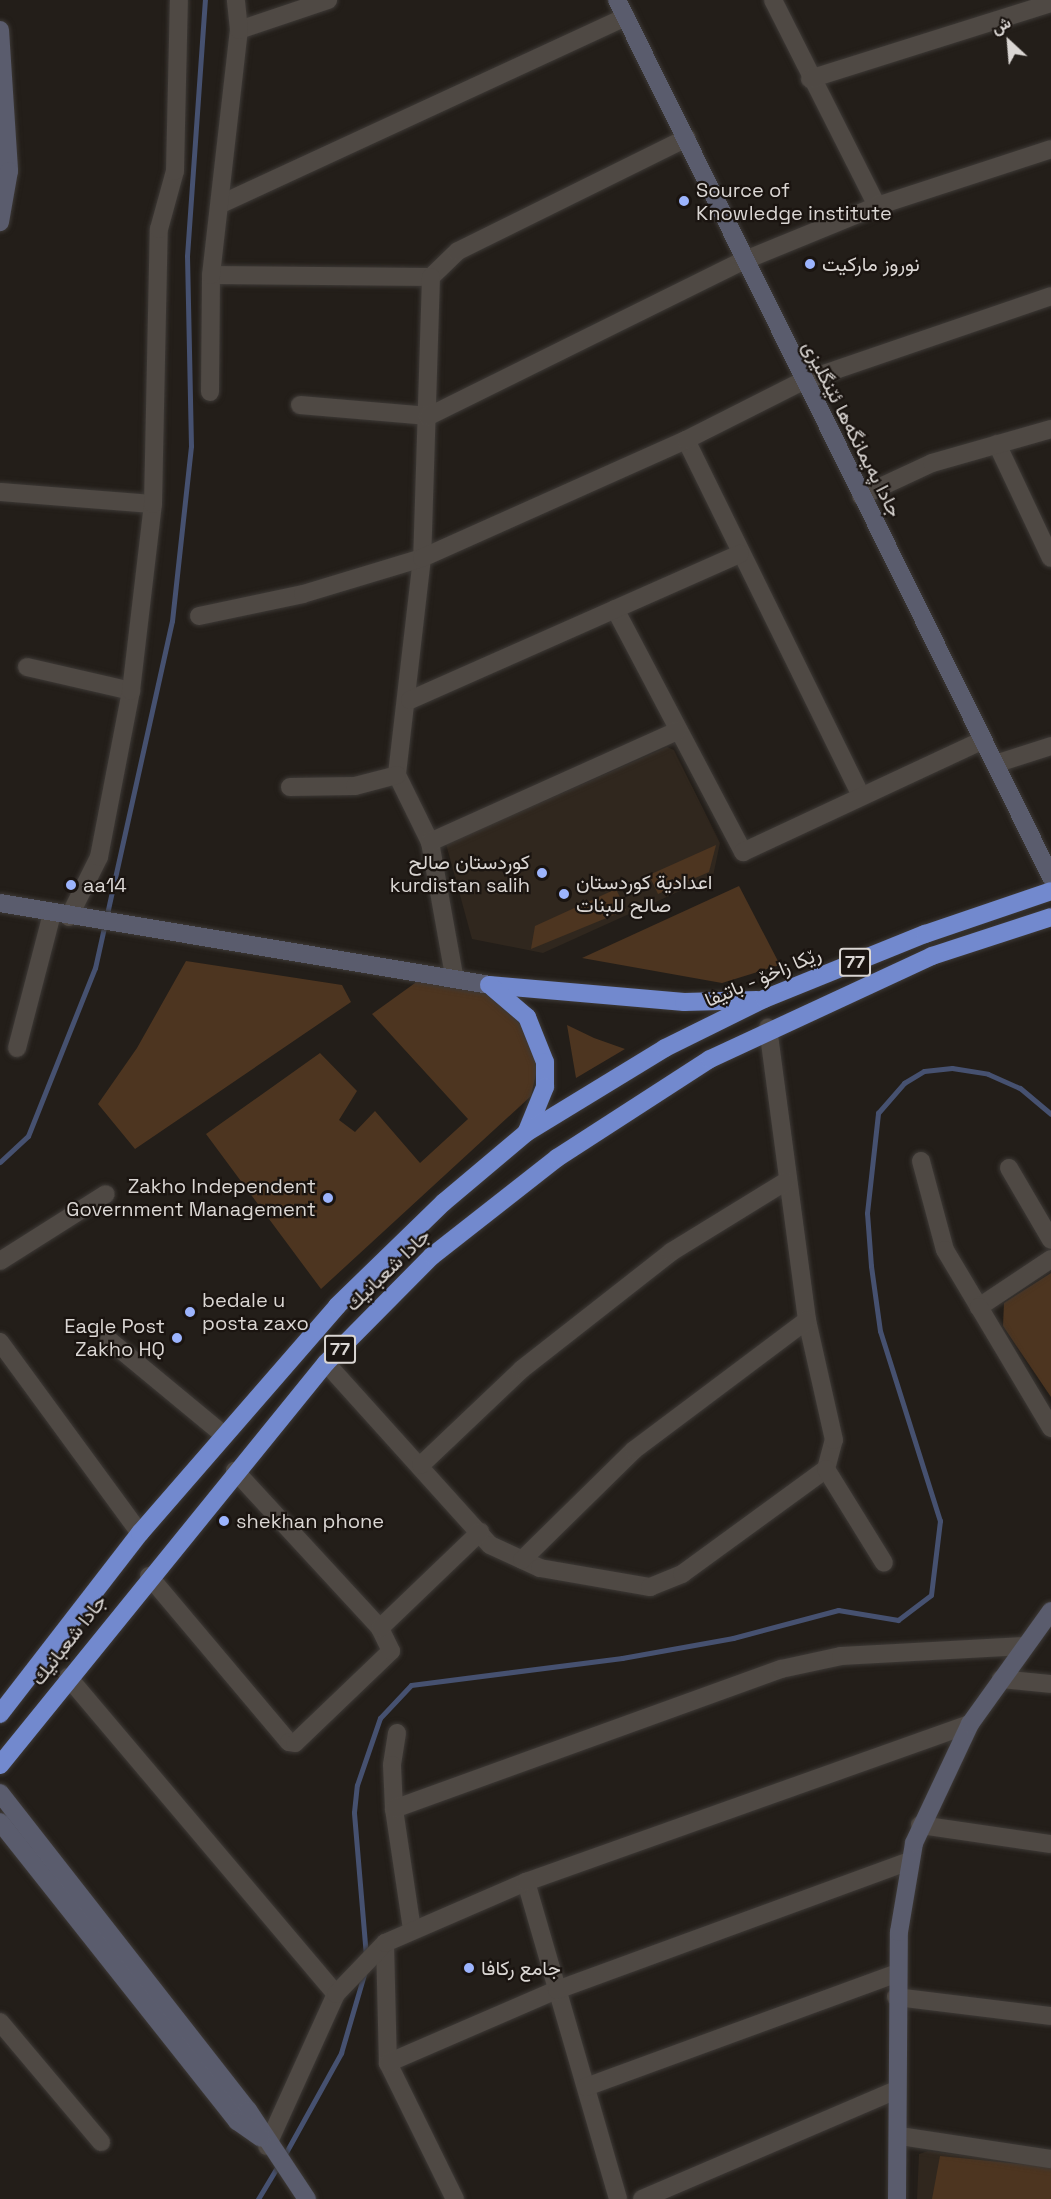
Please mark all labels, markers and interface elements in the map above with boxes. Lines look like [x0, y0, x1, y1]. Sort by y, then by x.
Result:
north arrow [979, 12, 1039, 72]
text: ش [988, 12, 1014, 39]
place label: Source of Knowledge institute [696, 178, 892, 225]
marker: Source of Knowledge institute [677, 194, 691, 208]
place label: نوروز ماركيت [822, 252, 920, 276]
marker: نوروز ماركيت [803, 257, 817, 271]
street label: جادا په‌يمانگه‌ها ئێنگليزى [797, 337, 907, 521]
place label: كوردستان صالح kurdistan salih [390, 850, 530, 897]
marker: كوردستان صالح kurdistan salih [535, 866, 549, 880]
place label: اعدادية كوردستان صالح للبنات [576, 870, 712, 917]
place label: aa14 [83, 873, 127, 897]
marker: aa14 [64, 878, 78, 892]
marker: اعدادية كوردستان صالح للبنات [557, 887, 571, 901]
street label: رێکا زاخۆ - باتیفا [701, 942, 825, 1012]
road number: 77 [838, 947, 872, 977]
place label: Zakho Independent Government Management [66, 1174, 316, 1221]
marker: Zakho Independent Government Management [321, 1191, 335, 1205]
street label: جادا شعبانيك [341, 1224, 435, 1316]
place label: bedale u posta zaxo [202, 1288, 309, 1335]
marker: bedale u posta zaxo [183, 1305, 197, 1319]
place label: Eagle Post Zakho HQ [64, 1314, 165, 1361]
marker: Eagle Post Zakho HQ [170, 1331, 184, 1345]
road number: 77 [324, 1334, 356, 1364]
place label: shekhan phone [236, 1509, 384, 1533]
marker: shekhan phone [217, 1514, 231, 1528]
street label: جادا شعبانيك [26, 1590, 112, 1690]
place label: جامع ركافا [481, 1956, 561, 1980]
marker: جامع ركافا [462, 1961, 476, 1975]

